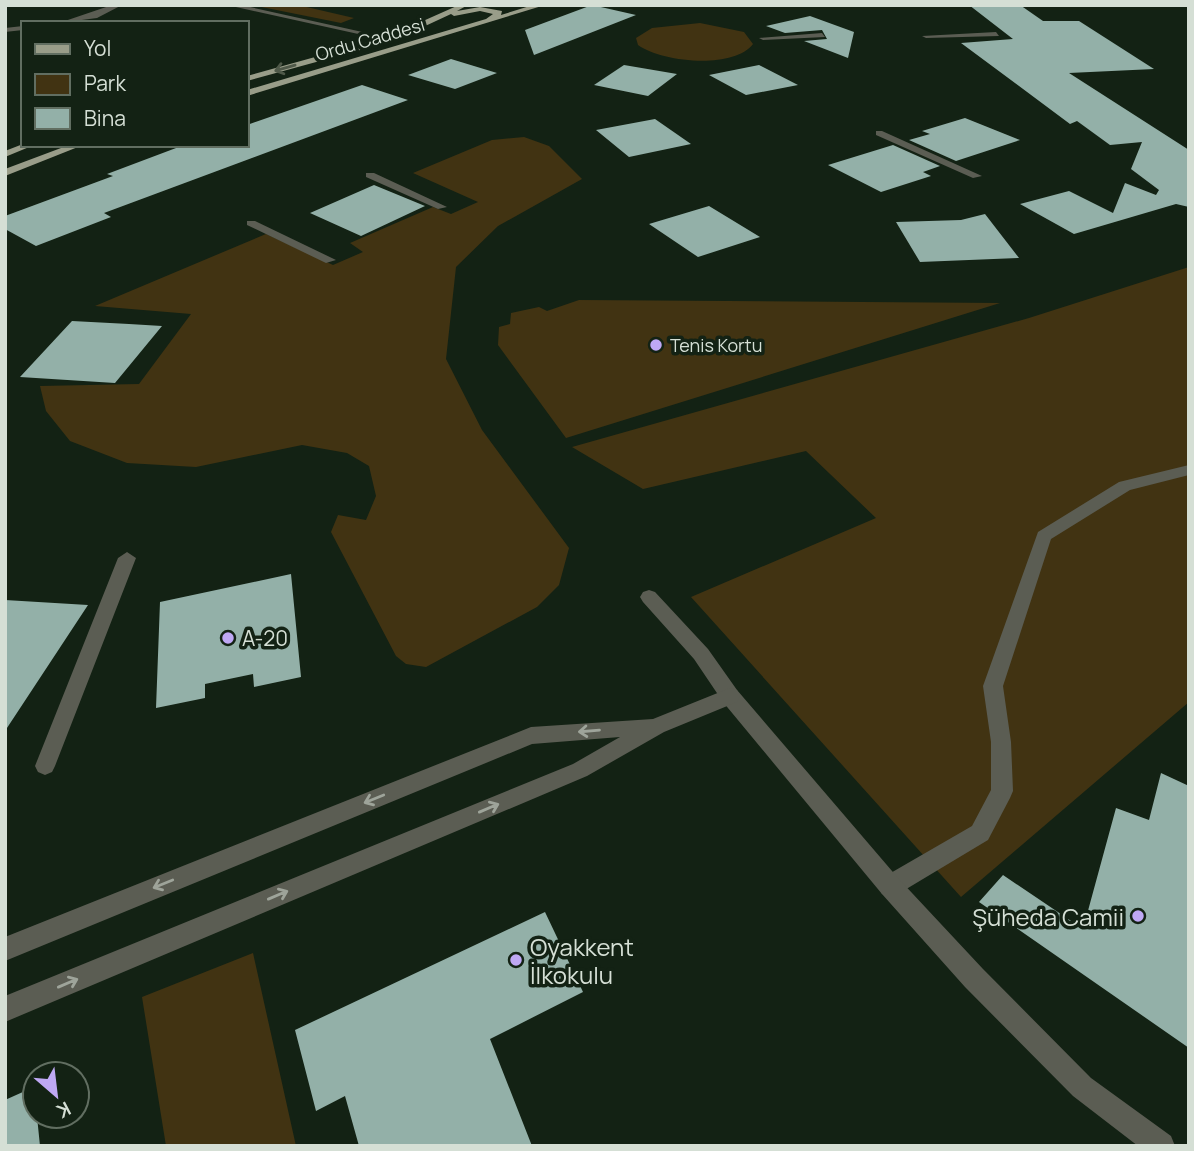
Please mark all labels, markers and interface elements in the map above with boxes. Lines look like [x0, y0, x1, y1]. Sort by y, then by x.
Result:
street label: Ordu Caddesi [313, 12, 427, 66]
legend [21, 21, 248, 147]
text: Yol [84, 34, 111, 62]
one-way arrow [274, 62, 296, 75]
text: Park [84, 69, 126, 97]
text: Bina [84, 104, 126, 132]
place label: Tenis Kortu [670, 333, 763, 357]
marker: Tenis Kortu [648, 337, 664, 353]
place label: A-20 [242, 624, 288, 652]
marker: A-20 [220, 630, 236, 646]
one-way arrow [578, 725, 601, 738]
one-way arrow [364, 793, 386, 806]
one-way arrow [477, 801, 499, 814]
one-way arrow [153, 879, 175, 892]
one-way arrow [267, 888, 289, 901]
place label: Şüheda Camii [972, 900, 1124, 933]
marker: Şüheda Camii [1130, 908, 1146, 924]
place label: Oyakkent İlkokulu [530, 930, 634, 991]
marker: Oyakkent İlkokulu [508, 952, 524, 968]
one-way arrow [57, 975, 79, 988]
north arrow [21, 1060, 91, 1130]
text: K [52, 1096, 76, 1125]

